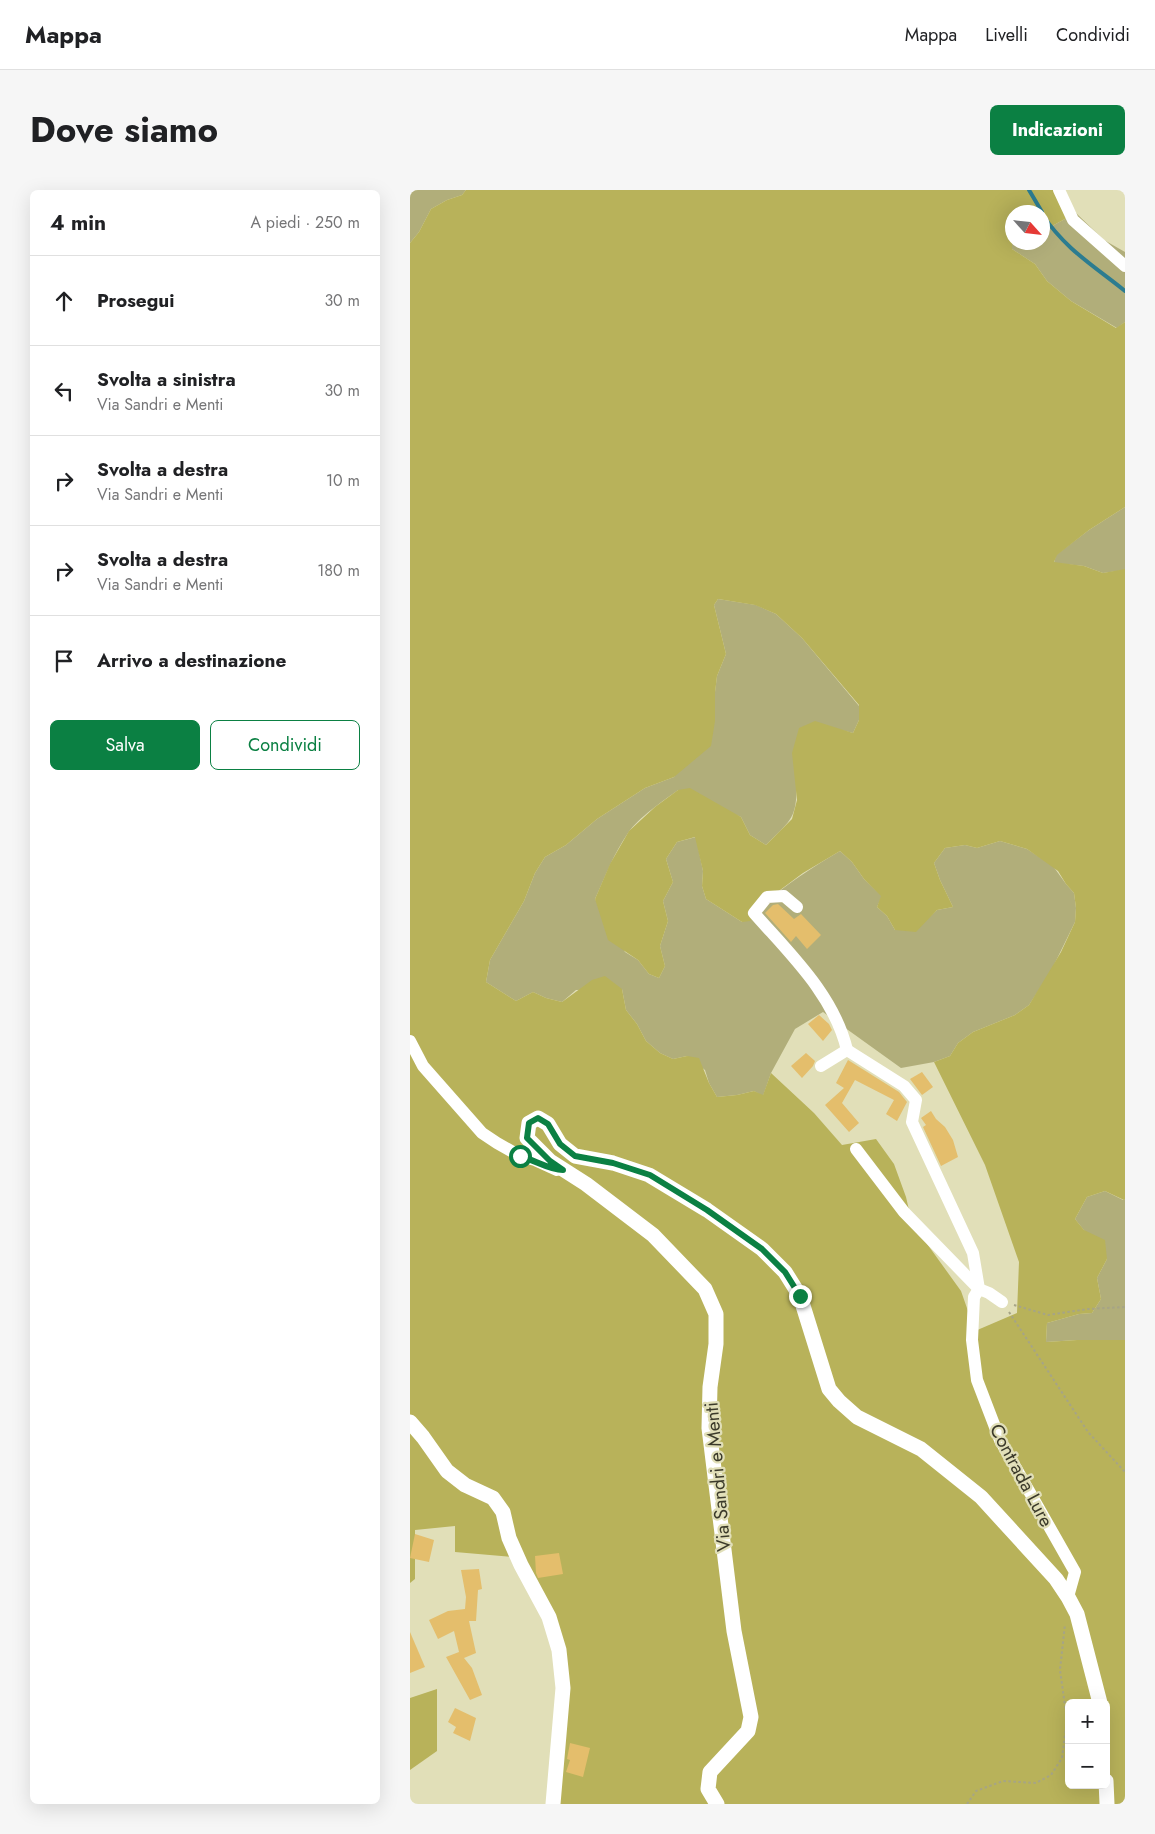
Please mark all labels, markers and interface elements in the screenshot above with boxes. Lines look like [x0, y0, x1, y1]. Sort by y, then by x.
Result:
text: Mappa [25, 17, 102, 52]
text: Mappa [905, 22, 957, 48]
text: Livelli [985, 22, 1028, 48]
text: Condividi [1056, 22, 1130, 48]
text: Dove siamo [30, 105, 218, 155]
button: Indicazioni [990, 105, 1125, 155]
north arrow [1005, 205, 1050, 250]
text: 4 min [50, 208, 106, 238]
text: A piedi · 250 m [250, 211, 360, 234]
icon: ahead [50, 287, 78, 315]
text: Prosegui [97, 287, 175, 314]
text: 30 m [324, 289, 360, 312]
text: Svolta a sinistra [97, 366, 236, 393]
icon: left [50, 377, 78, 405]
text: 30 m [324, 379, 360, 402]
text: Via Sandri e Menti [97, 393, 223, 416]
text: Svolta a destra [97, 456, 228, 483]
icon: right [50, 467, 78, 495]
text: 10 m [326, 469, 360, 492]
text: Via Sandri e Menti [97, 483, 223, 506]
text: Svolta a destra [97, 546, 228, 573]
icon: right [50, 557, 78, 585]
text: 180 m [317, 559, 360, 582]
text: Via Sandri e Menti [97, 573, 223, 596]
icon: arrive [50, 647, 78, 675]
text: Arrivo a destinazione [97, 647, 286, 674]
button: Salva [50, 720, 200, 770]
button: Condividi [210, 720, 360, 770]
route start [509, 1145, 532, 1168]
route end [789, 1285, 812, 1308]
street label: Via Sandri e Menti [698, 1401, 737, 1553]
street label: Contrada Lure [983, 1419, 1060, 1532]
map controls [1065, 1699, 1110, 1789]
button: + [1065, 1699, 1110, 1744]
button: − [1065, 1744, 1110, 1789]

